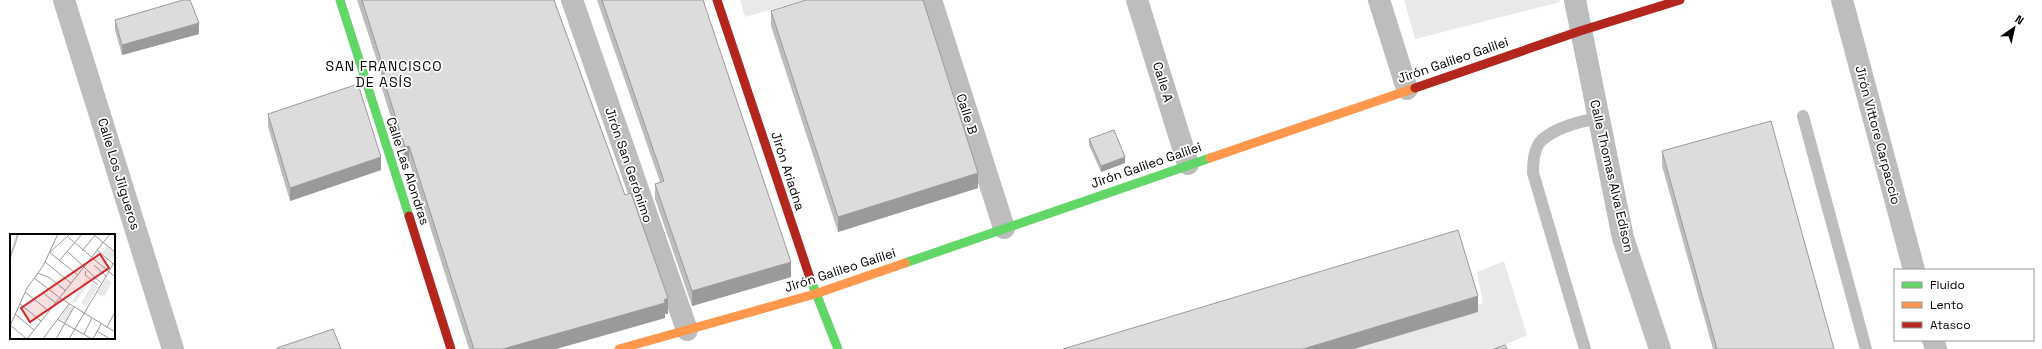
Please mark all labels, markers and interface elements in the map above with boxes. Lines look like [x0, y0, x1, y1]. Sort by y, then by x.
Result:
north arrow [1994, 8, 2034, 48]
text: N [2013, 12, 2027, 28]
street label: Jirón Galileo Galilei [1395, 33, 1511, 87]
district label: SAN FRANCISCO DE ASÍS [325, 57, 443, 91]
street label: Calle A [1149, 60, 1177, 104]
street label: Jirón Vittore Carpaccio [1851, 64, 1905, 206]
street label: Calle B [952, 91, 982, 137]
street label: Calle Thomas Alva Edison [1586, 98, 1638, 254]
street label: Jirón San Gerónimo [601, 105, 657, 225]
street label: Calle Las Alondras [383, 115, 434, 227]
street label: Calle Los Jilgueros [94, 116, 144, 232]
street label: Jirón Ariadna [767, 129, 809, 213]
street label: Jirón Galileo Galilei [1088, 138, 1204, 192]
inset map [10, 234, 115, 339]
street label: Jirón Galileo Galilei [782, 244, 898, 296]
legend [1894, 269, 2034, 341]
text: Fluido [1930, 277, 1965, 293]
text: Lento [1930, 297, 1964, 313]
text: Atasco [1930, 317, 1971, 333]

